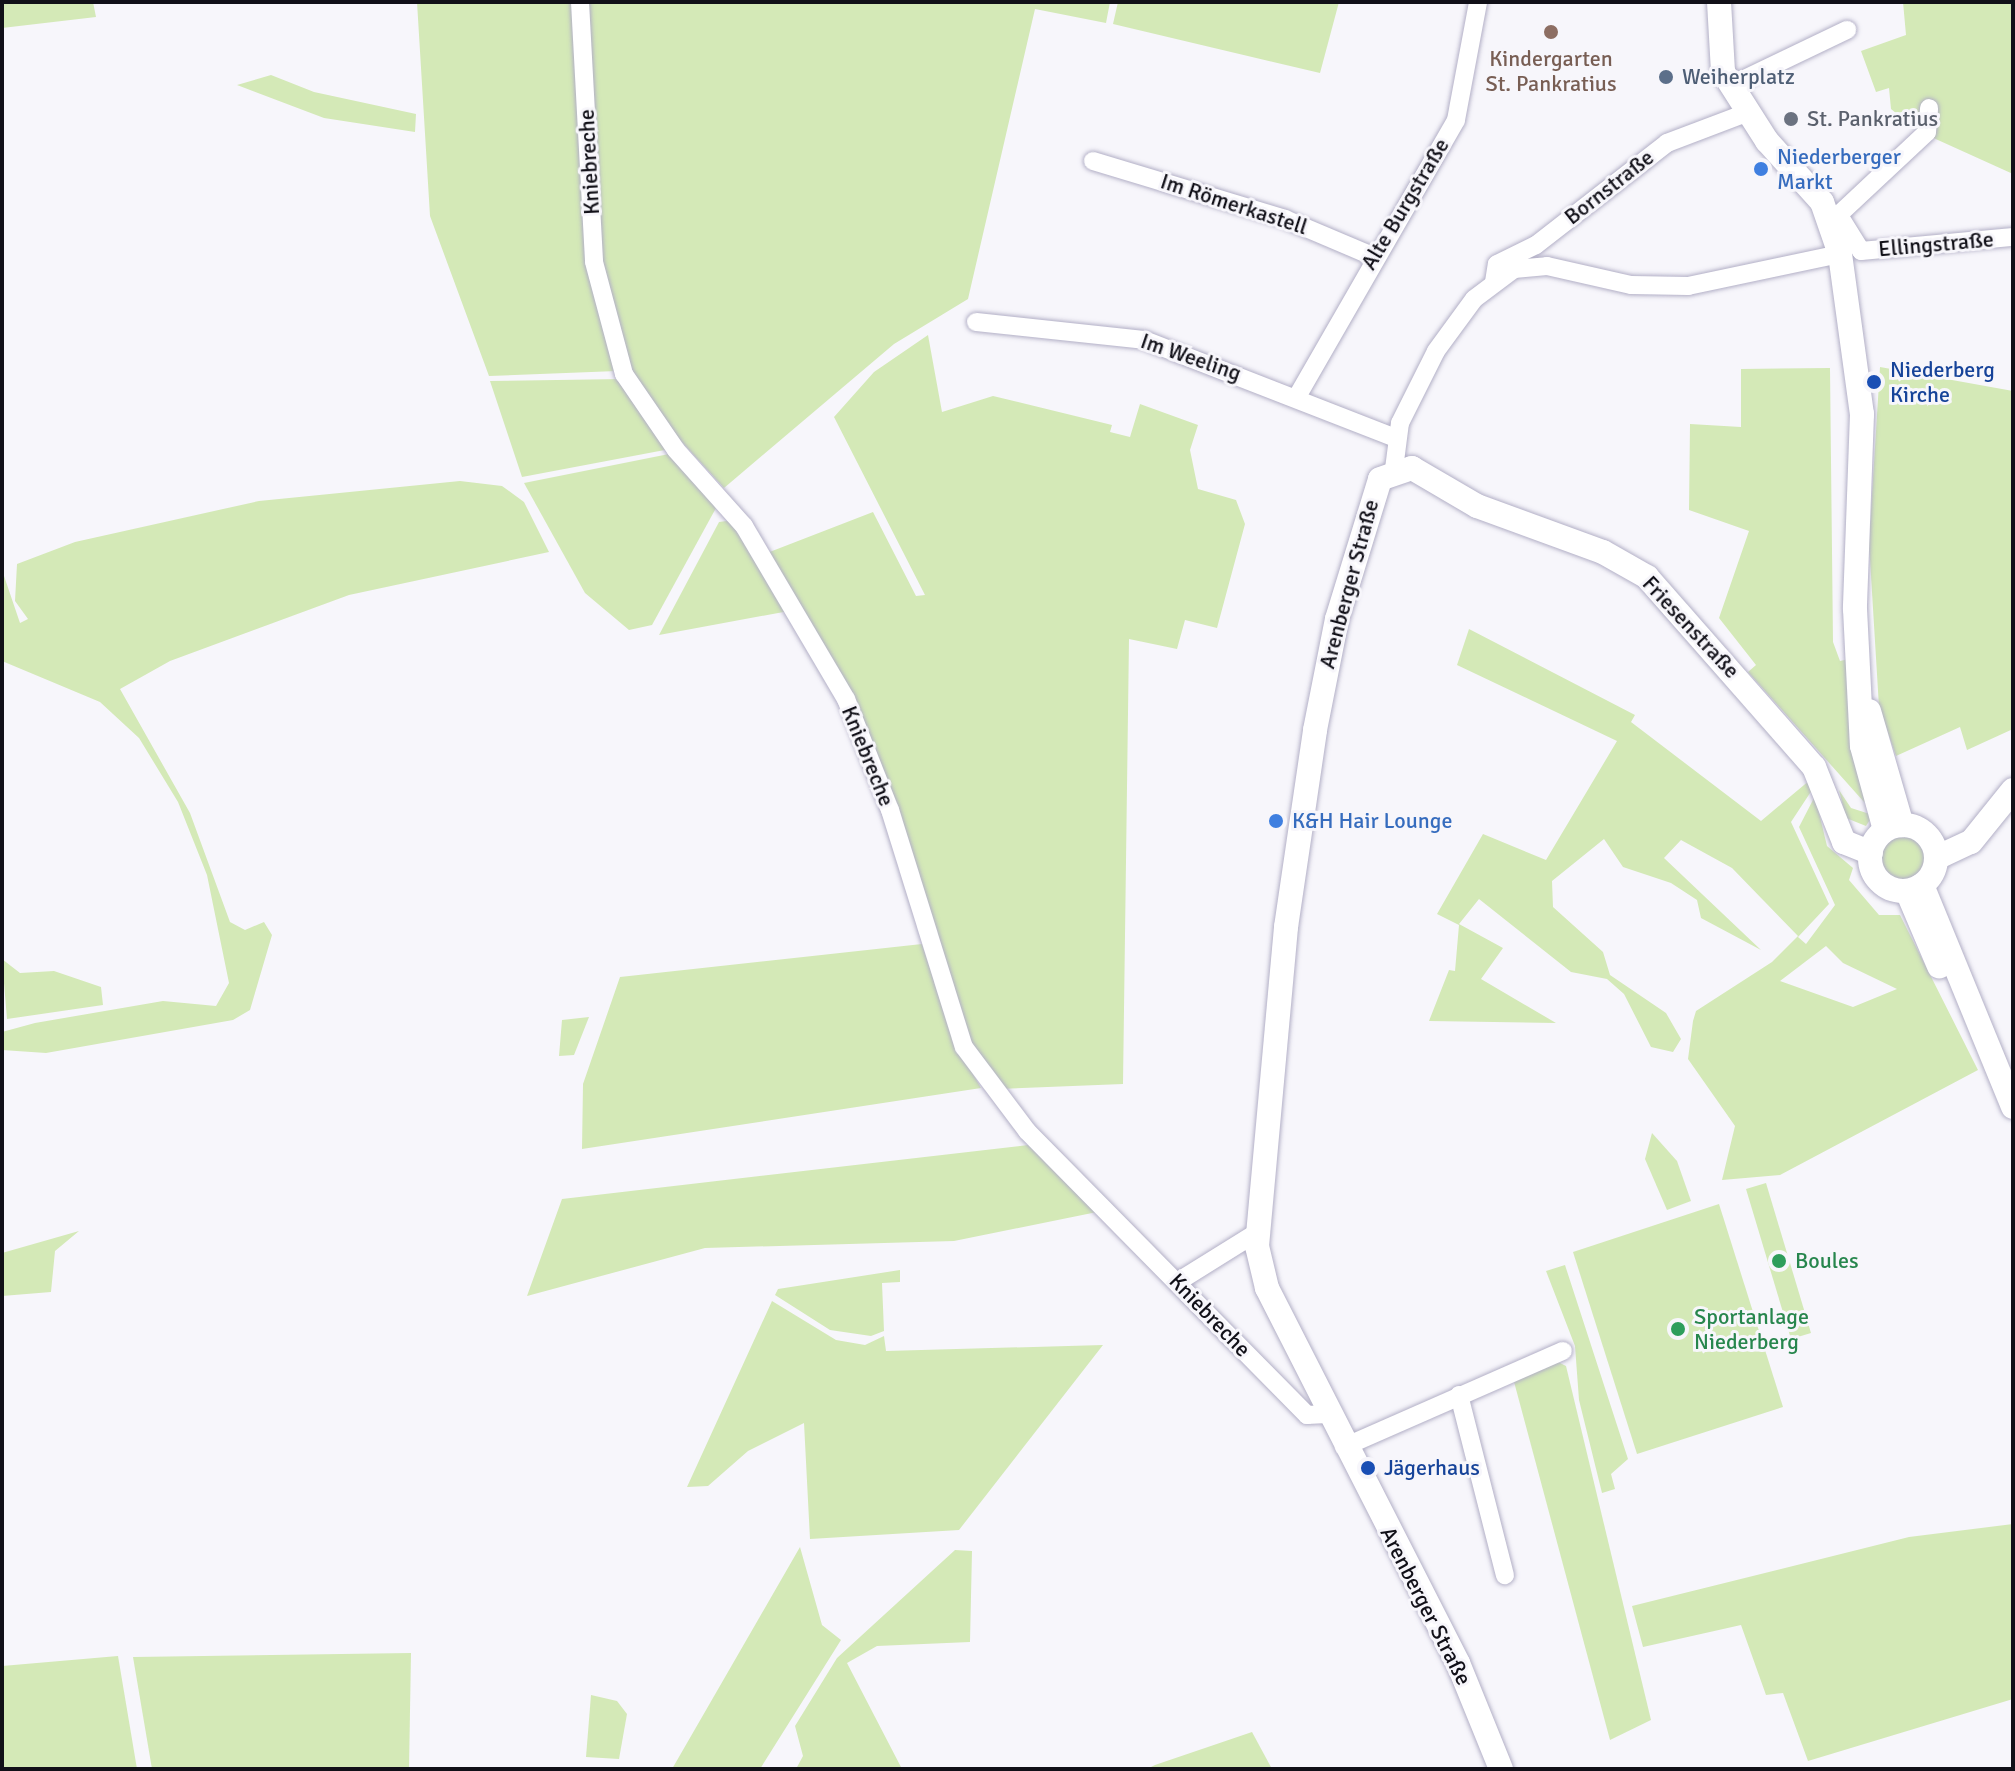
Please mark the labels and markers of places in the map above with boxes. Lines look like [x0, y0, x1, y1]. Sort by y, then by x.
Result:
marker: Kindergarten St. Pankratius [1542, 23, 1560, 41]
place label: Kindergarten St. Pankratius [1485, 45, 1617, 96]
place label: Weiherplatz [1682, 64, 1795, 90]
marker: Weiherplatz [1657, 68, 1675, 86]
place label: St. Pankratius [1807, 106, 1938, 132]
marker: St. Pankratius [1782, 110, 1800, 128]
place label: Niederberger Markt [1777, 143, 1901, 194]
marker: Niederberger Markt [1752, 160, 1770, 178]
place label: Niederberg Kirche [1890, 356, 1995, 408]
marker: Niederberg Kirche [1865, 373, 1883, 391]
place label: K&H Hair Lounge [1292, 808, 1452, 834]
marker: K&H Hair Lounge [1267, 812, 1285, 830]
place label: Boules [1795, 1248, 1859, 1274]
marker: Boules [1770, 1252, 1788, 1270]
place label: Sportanlage Niederberg [1694, 1303, 1809, 1354]
marker: Sportanlage Niederberg [1669, 1320, 1687, 1338]
place label: Jägerhaus [1384, 1455, 1480, 1481]
marker: Jägerhaus [1359, 1459, 1377, 1477]

